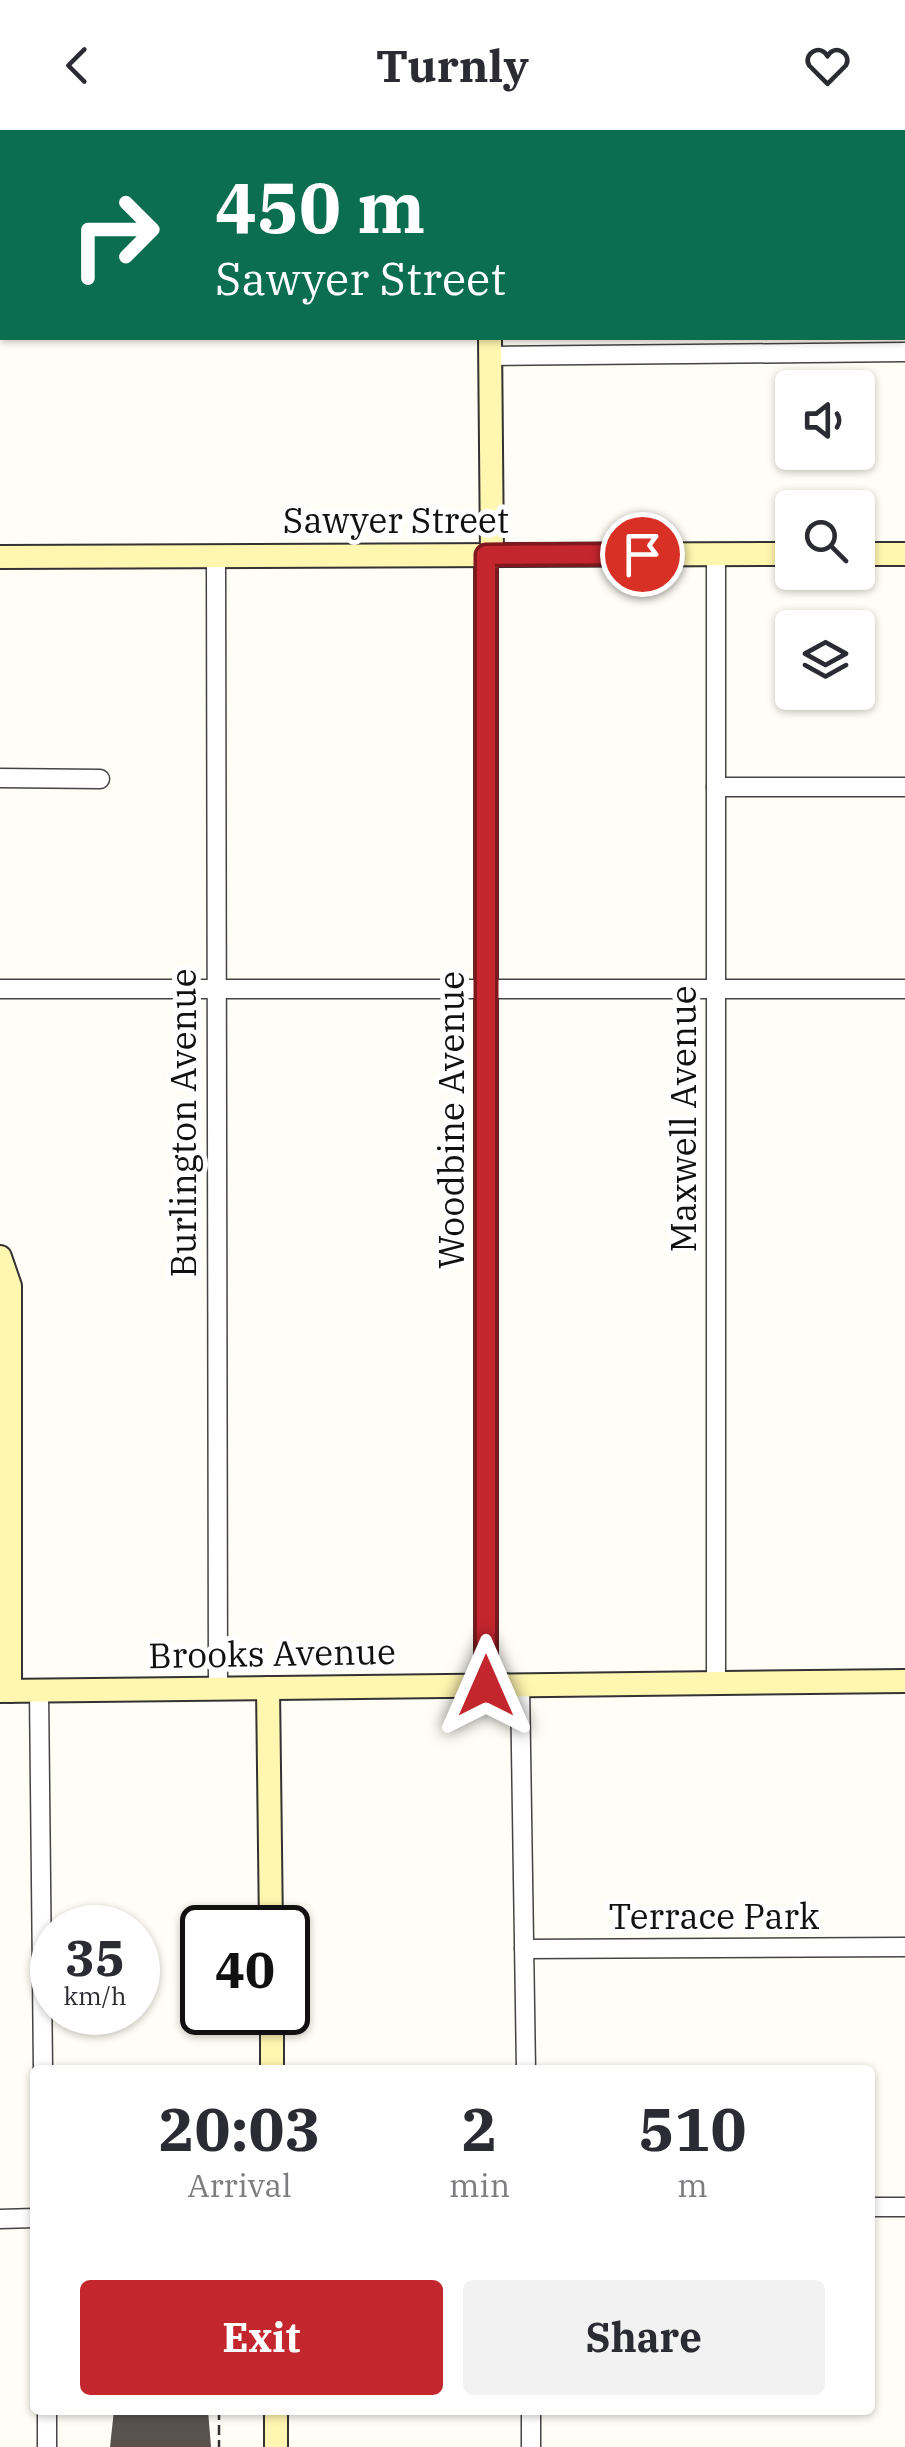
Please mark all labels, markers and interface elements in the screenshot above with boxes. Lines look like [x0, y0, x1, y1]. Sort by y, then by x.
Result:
text: Turnly [376, 36, 529, 94]
icon: back [50, 38, 105, 93]
icon: heart [800, 38, 855, 93]
text: 450 m [215, 161, 425, 252]
icon: right [50, 170, 180, 300]
text: Sawyer Street [215, 249, 506, 307]
map controls [775, 370, 875, 710]
button: sound [775, 370, 875, 470]
button: search [775, 490, 875, 590]
street label: Sawyer Street [283, 497, 509, 543]
pin [600, 512, 685, 597]
icon: arrive [615, 527, 670, 582]
button: layers [775, 610, 875, 710]
street label: Burlington Avenue [160, 969, 206, 1277]
street label: Woodbine Avenue [428, 971, 474, 1269]
street label: Maxwell Avenue [660, 985, 706, 1253]
street label: Brooks Avenue [148, 1628, 396, 1678]
position arrow [434, 1634, 538, 1738]
street label: Terrace Park [608, 1893, 820, 1939]
speed limit sign: 40 [180, 1905, 310, 2035]
text: 35 [65, 1925, 125, 1990]
text: km/h [63, 1979, 127, 2012]
text: 20:03 [158, 2089, 321, 2168]
text: 2 [462, 2089, 498, 2168]
text: 510 [639, 2089, 747, 2168]
text: Arrival [187, 2164, 292, 2206]
text: min [449, 2164, 510, 2206]
text: m [677, 2164, 708, 2206]
button: Exit [80, 2280, 443, 2395]
button: Share [463, 2280, 825, 2395]

